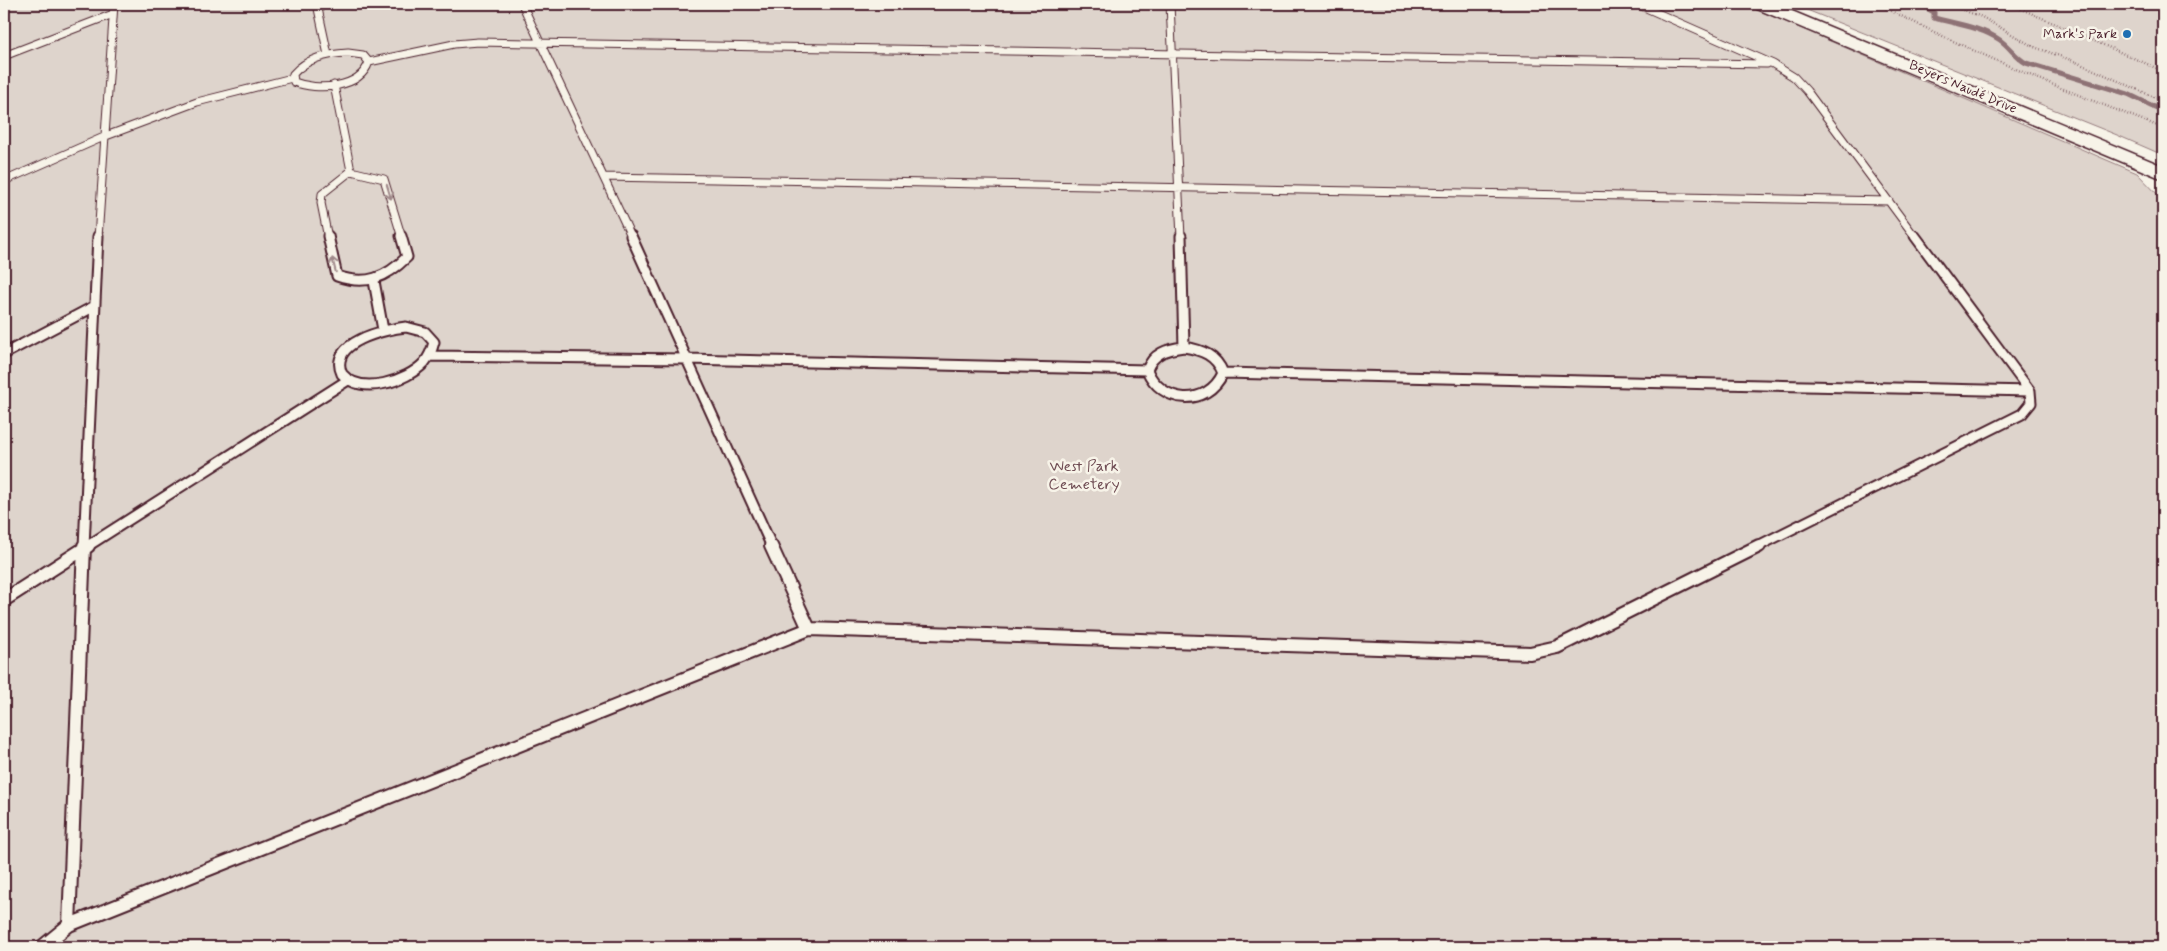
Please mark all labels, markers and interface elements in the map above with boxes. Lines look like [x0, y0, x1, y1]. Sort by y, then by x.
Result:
place label: Mark's Park [2043, 25, 2117, 43]
marker: Mark's Park [2121, 28, 2133, 40]
street label: Beyers Naudé Drive [1906, 56, 2020, 118]
one-way arrow [385, 184, 395, 200]
one-way arrow [329, 258, 338, 274]
park label: West Park Cemetery [1048, 456, 1120, 495]

